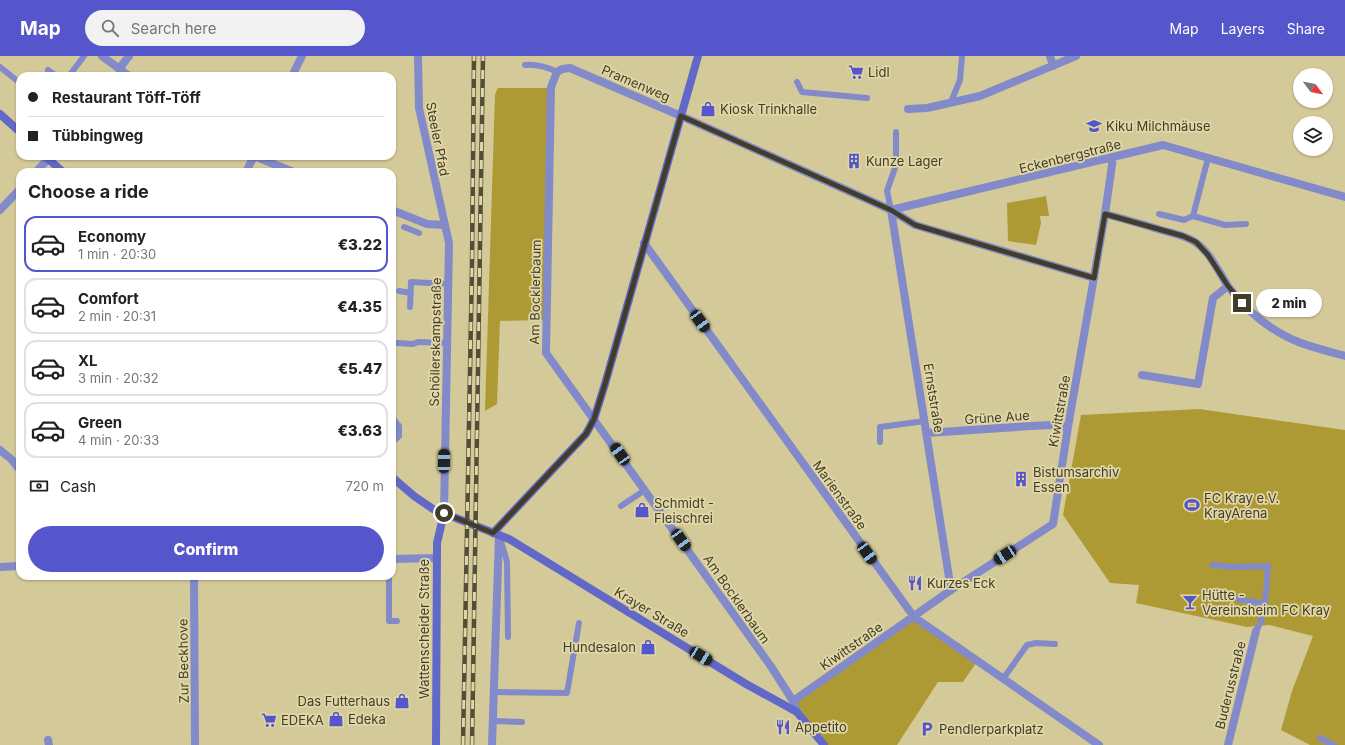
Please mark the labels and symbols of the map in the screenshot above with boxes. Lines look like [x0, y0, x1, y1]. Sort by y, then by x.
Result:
street label: Pramenweg [599, 61, 673, 105]
supermarket icon: Lidl [847, 63, 865, 81]
place label: Lidl [868, 64, 890, 80]
north arrow [1293, 68, 1333, 108]
shop icon: Kiosk Trinkhalle [699, 100, 717, 118]
street label: Steeler Pfad [423, 101, 453, 177]
place label: Kiosk Trinkhalle [720, 101, 817, 117]
school or university icon: Kiku Milchmäuse [1085, 117, 1103, 135]
place label: Kiku Milchmäuse [1106, 118, 1211, 134]
street label: Eckenbergstraße [1017, 136, 1123, 176]
building icon: Kunze Lager [845, 152, 863, 170]
place label: Kunze Lager [866, 153, 943, 169]
street label: Am Bocklerbaum [526, 239, 544, 345]
street label: Schöllerskampstraße [426, 277, 444, 407]
callout: 2 min [1256, 289, 1322, 317]
route end [1233, 294, 1251, 312]
car [688, 308, 712, 334]
street label: Ernststraße [921, 362, 947, 434]
street label: Kiwittstraße [1045, 374, 1073, 448]
street label: Grüne Aue [964, 407, 1030, 427]
car [608, 441, 632, 467]
car [438, 449, 450, 473]
street label: Marienstraße [810, 457, 870, 533]
place label: Bistumsarchiv Essen [1033, 464, 1119, 495]
building icon: Bistumsarchiv Essen [1012, 470, 1030, 488]
place label: FC Kray e.V. KrayArena [1204, 490, 1279, 521]
place label: Schmidt - Fleischrei [654, 495, 714, 526]
sports icon: FC Kray e.V. KrayArena [1183, 496, 1201, 514]
shop icon: Schmidt - Fleischrei [633, 501, 651, 519]
route start [435, 504, 453, 522]
car [669, 527, 693, 553]
car [855, 540, 879, 566]
car [992, 543, 1018, 567]
street label: Am Bocklerbaum [700, 551, 774, 647]
street label: Wattenscheider Straße [416, 559, 432, 699]
restaurant icon: Kurzes Eck [906, 574, 924, 592]
place label: Kurzes Eck [927, 575, 995, 591]
street label: Krayer Straße [612, 583, 692, 641]
place label: Hütte - Vereinsheim FC Kray [1202, 587, 1330, 618]
bar icon: Hütte - Vereinsheim FC Kray [1181, 593, 1199, 611]
street label: Zur Beckhove [174, 618, 192, 704]
street label: Kiwittstraße [817, 619, 885, 673]
shop icon: Hundesalon [639, 638, 657, 656]
place label: Hundesalon [563, 639, 636, 655]
street label: Buderusstraße [1211, 639, 1249, 731]
car [688, 645, 714, 667]
shop icon: Das Futterhaus [393, 692, 411, 710]
place label: Das Futterhaus [298, 693, 390, 709]
shop icon: Edeka [327, 710, 345, 728]
supermarket icon: EDEKA [260, 711, 278, 729]
place label: Edeka [348, 711, 386, 727]
place label: EDEKA [281, 712, 324, 728]
restaurant icon: Appetito [774, 718, 792, 736]
place label: Appetito [795, 719, 847, 735]
parking icon: Pendlerparkplatz [918, 720, 936, 738]
place label: Pendlerparkplatz [939, 721, 1044, 737]

